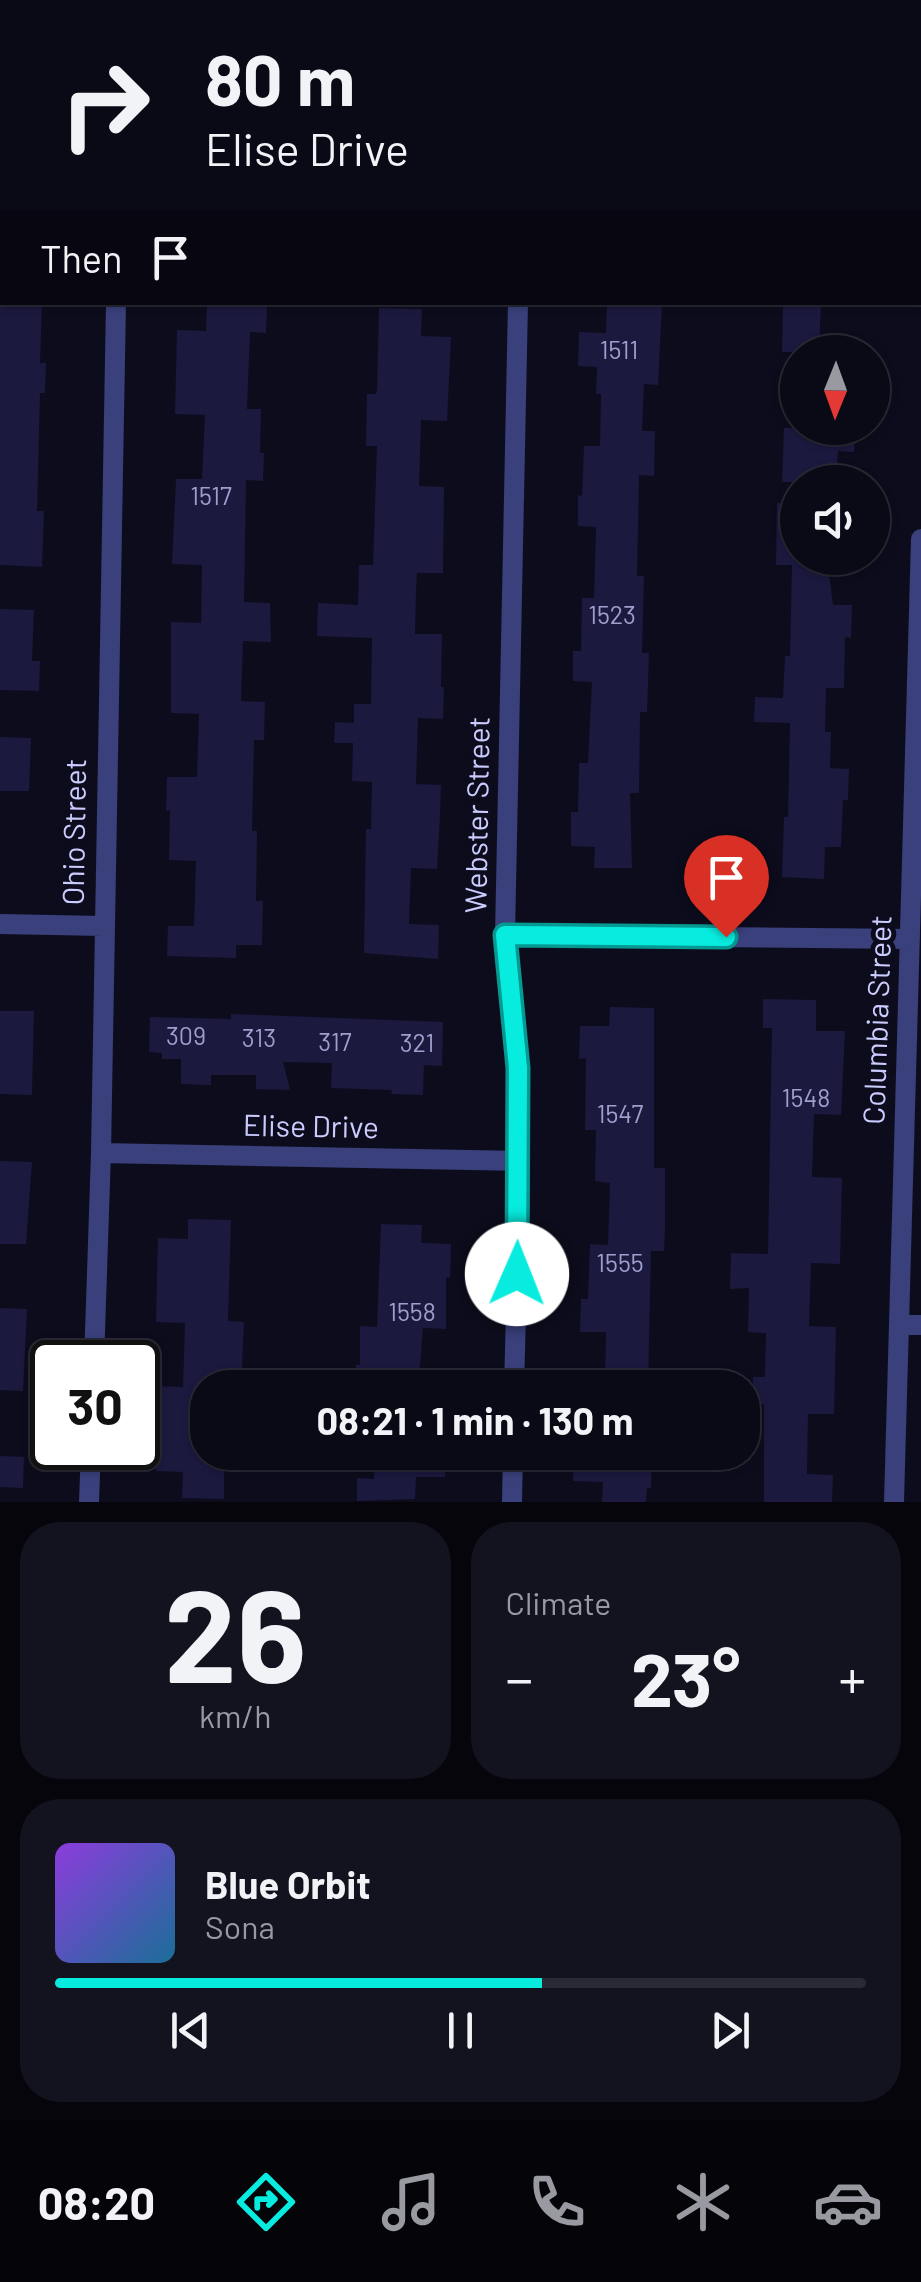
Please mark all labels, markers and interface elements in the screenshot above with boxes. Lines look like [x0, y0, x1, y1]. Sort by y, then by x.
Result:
text: 80 m [205, 36, 355, 120]
icon: right [40, 40, 170, 170]
text: Elise Drive [205, 121, 409, 175]
icon: arrive [143, 230, 198, 285]
text: Then [40, 235, 123, 281]
house number: 1511 [600, 334, 638, 364]
north arrow [780, 335, 890, 445]
map controls [780, 335, 890, 575]
button: sound [780, 465, 890, 575]
house number: 1517 [190, 480, 232, 510]
house number: 1523 [588, 599, 636, 629]
street label: Webster Street [456, 716, 496, 914]
street label: Ohio Street [54, 758, 92, 906]
pin [684, 835, 769, 938]
icon: arrive [699, 850, 754, 905]
street label: Columbia Street [854, 915, 898, 1125]
house number: 309 [166, 1020, 206, 1050]
house number: 313 [242, 1022, 276, 1052]
house number: 317 [318, 1026, 352, 1056]
house number: 321 [400, 1027, 434, 1057]
house number: 1548 [782, 1082, 830, 1112]
house number: 1547 [597, 1098, 643, 1128]
street label: Elise Drive [243, 1106, 379, 1144]
position arrow [465, 1222, 569, 1326]
house number: 1555 [596, 1247, 644, 1277]
house number: 1558 [388, 1296, 436, 1326]
speed limit sign: 30 [30, 1340, 160, 1470]
text: 08:21 · 1 min · 130 m [316, 1397, 634, 1443]
text: 26 [164, 1553, 307, 1709]
text: Climate [506, 1583, 611, 1621]
text: 23° [631, 1632, 741, 1722]
text: − [506, 1644, 533, 1710]
text: + [838, 1644, 866, 1710]
text: km/h [199, 1696, 271, 1734]
text: Blue Orbit [205, 1861, 371, 1907]
text: Sona [205, 1907, 275, 1945]
icon: previous [163, 2003, 218, 2058]
icon: pause [433, 2003, 488, 2058]
icon: next [703, 2003, 758, 2058]
icon: directions [231, 2167, 301, 2237]
icon: music [376, 2167, 446, 2237]
icon: phone [522, 2167, 592, 2237]
icon: climate [668, 2167, 738, 2237]
icon: car [813, 2167, 883, 2237]
text: 08:20 [38, 2175, 155, 2229]

